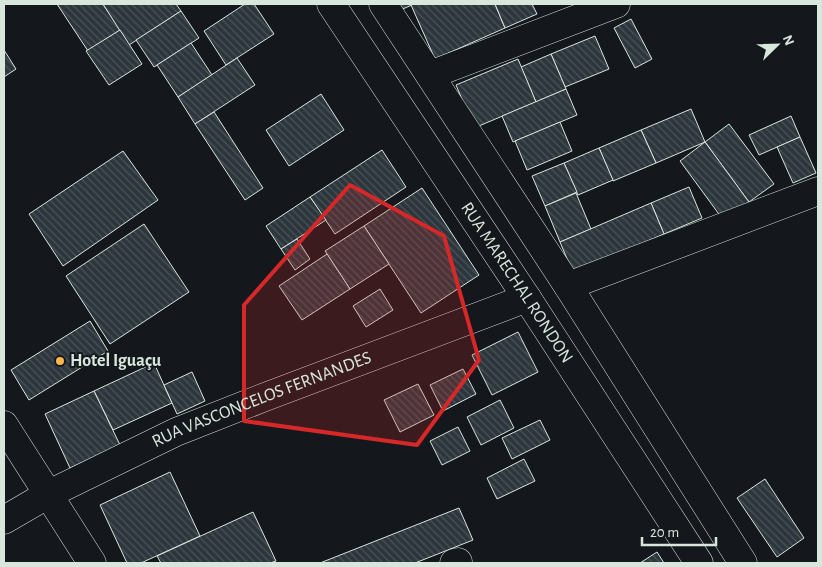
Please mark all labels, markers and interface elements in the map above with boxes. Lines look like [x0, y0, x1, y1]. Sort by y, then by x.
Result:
north arrow [752, 20, 802, 70]
text: N [780, 33, 796, 48]
street label: RUA MARECHAL RONDON [457, 199, 576, 367]
street label: RUA VASCONCELOS FERNANDES [149, 349, 374, 451]
place label: Hotel Iguaçu [70, 352, 162, 370]
marker: Hotel Iguaçu [54, 355, 66, 367]
scale bar [642, 514, 716, 546]
text: 20 m [650, 525, 679, 540]

